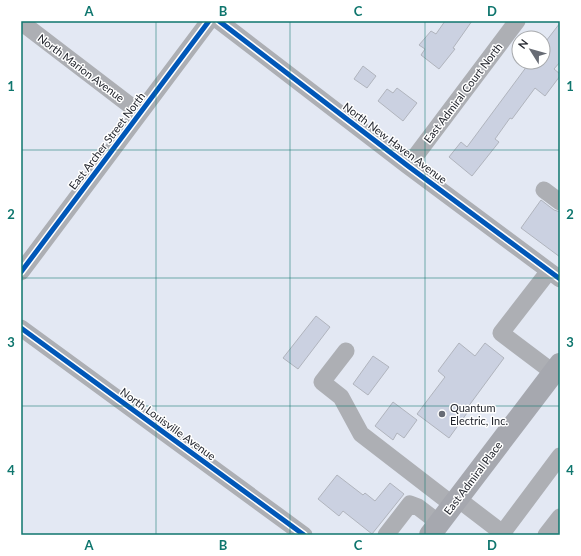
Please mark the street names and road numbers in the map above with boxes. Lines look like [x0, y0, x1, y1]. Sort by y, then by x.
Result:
street label: North Marion Avenue [36, 31, 127, 104]
street label: East Admiral Court North [421, 40, 504, 145]
street label: East Archer Street North [66, 90, 147, 192]
street label: North New Haven Avenue [341, 99, 450, 186]
street label: North Louisville Avenue [118, 385, 219, 463]
street label: East Admiral Place [441, 438, 505, 517]

